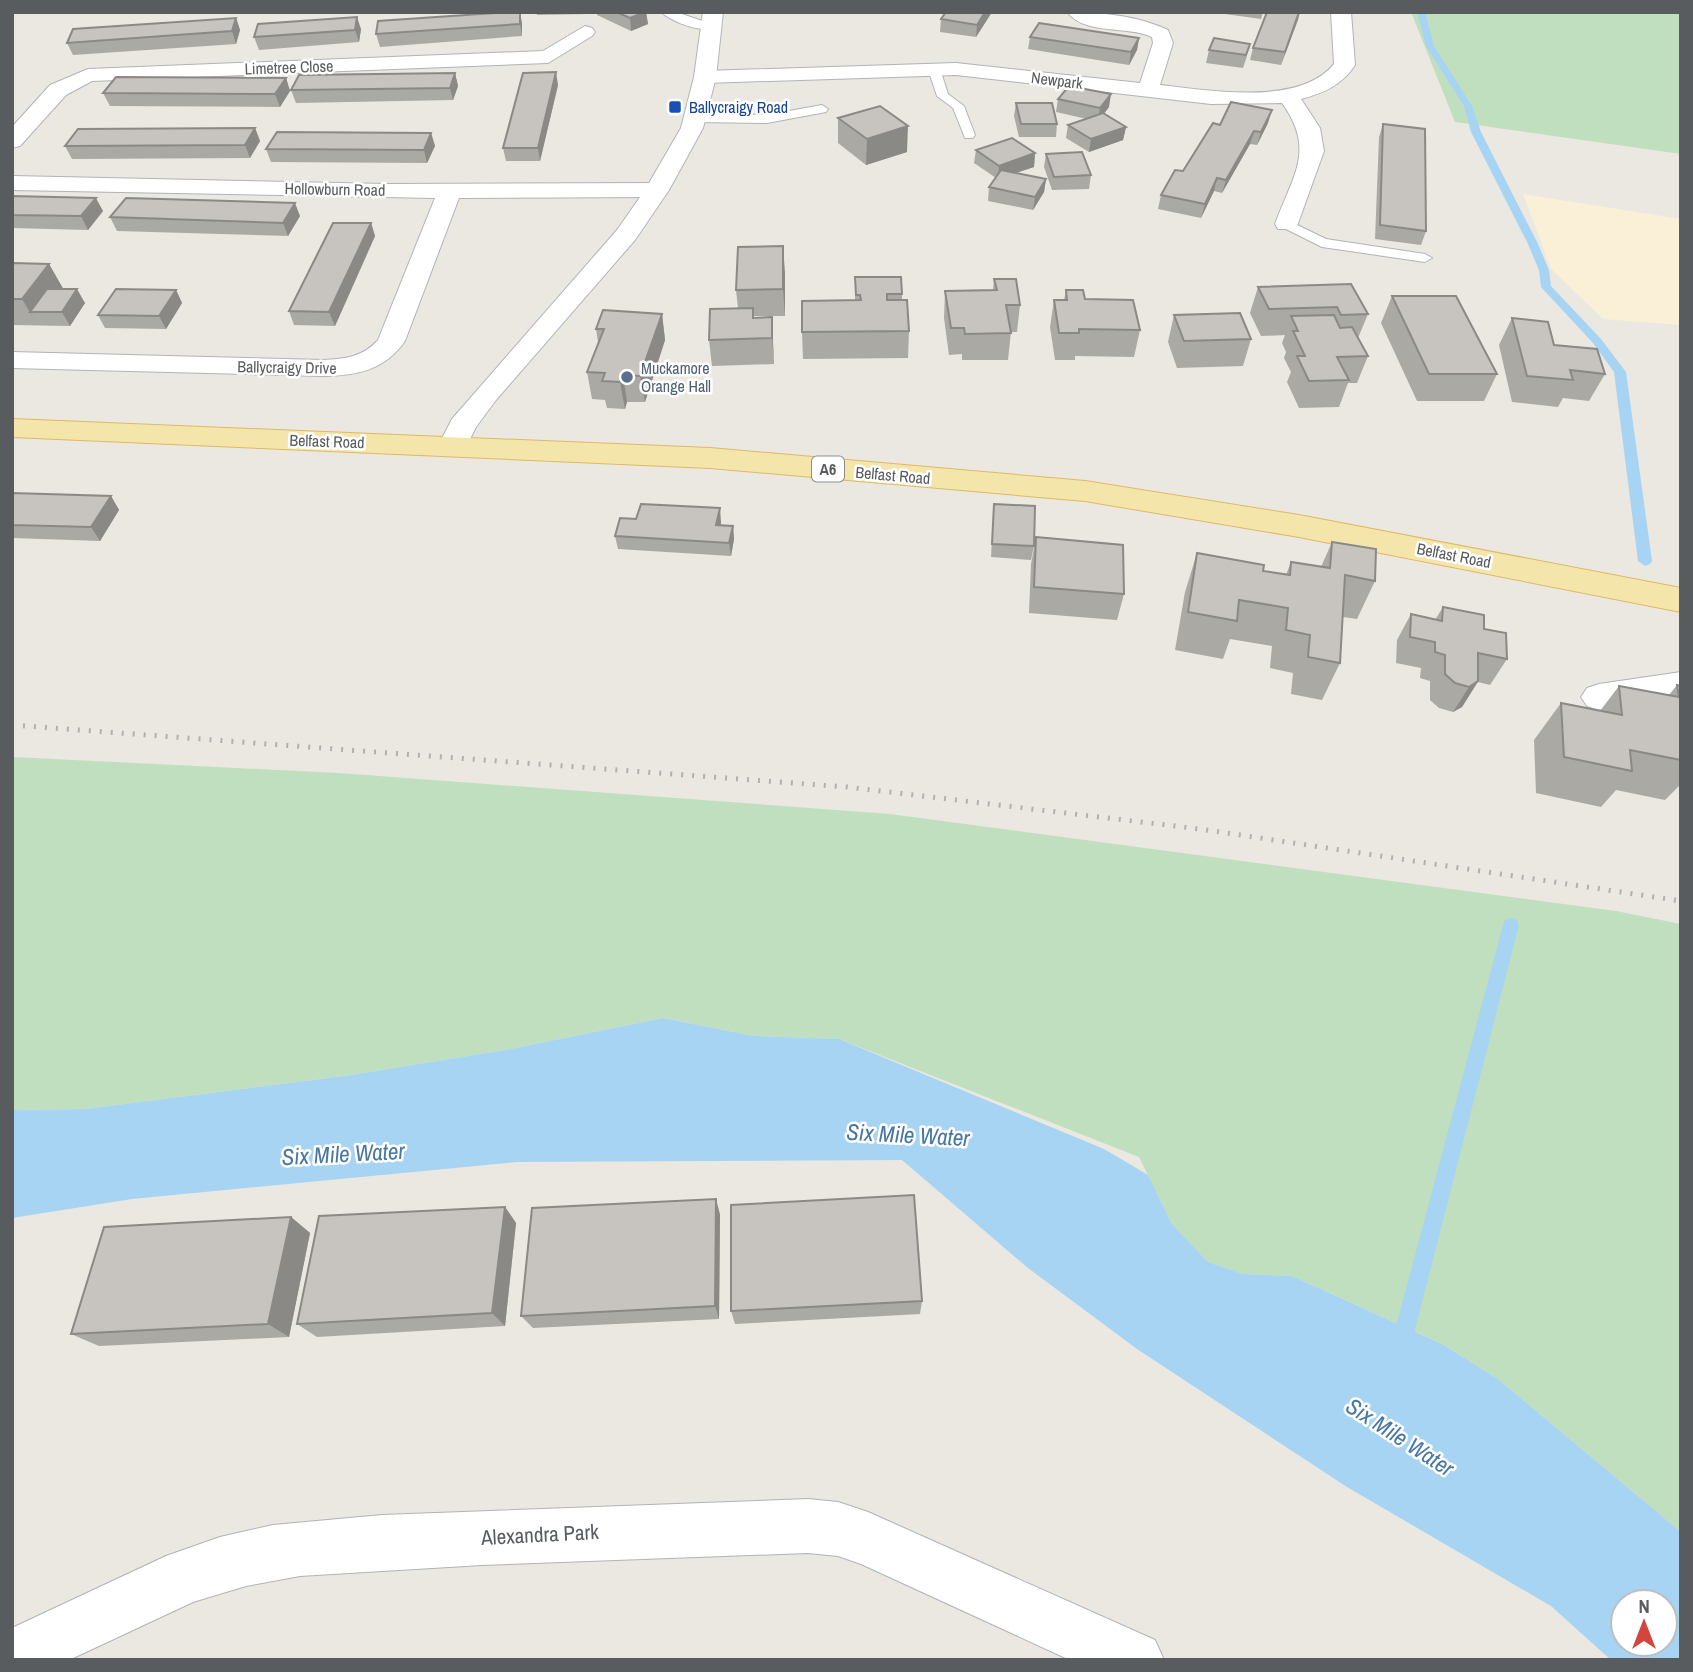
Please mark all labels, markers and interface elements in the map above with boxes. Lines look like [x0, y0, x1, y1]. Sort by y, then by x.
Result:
street label: Limetree Close [244, 54, 334, 80]
street label: Newpark [1030, 66, 1084, 94]
place label: Ballycraigy Road [689, 96, 788, 118]
marker: Ballycraigy Road [667, 99, 683, 115]
street label: Hollowburn Road [285, 177, 385, 201]
street label: Ballycraigy Drive [237, 355, 337, 379]
place label: Muckamore Orange Hall [641, 357, 711, 397]
marker: Muckamore Orange Hall [619, 369, 635, 385]
street label: Belfast Road [289, 429, 365, 453]
road number: A6 [812, 456, 844, 482]
street label: Belfast Road [855, 461, 931, 489]
street label: Belfast Road [1415, 537, 1493, 573]
water label: Six Mile Water [846, 1116, 971, 1153]
water label: Six Mile Water [281, 1135, 406, 1172]
water label: Six Mile Water [1340, 1390, 1461, 1484]
street label: Alexandra Park [479, 1517, 600, 1552]
north arrow [1609, 1588, 1679, 1658]
text: N [1638, 1593, 1650, 1619]

